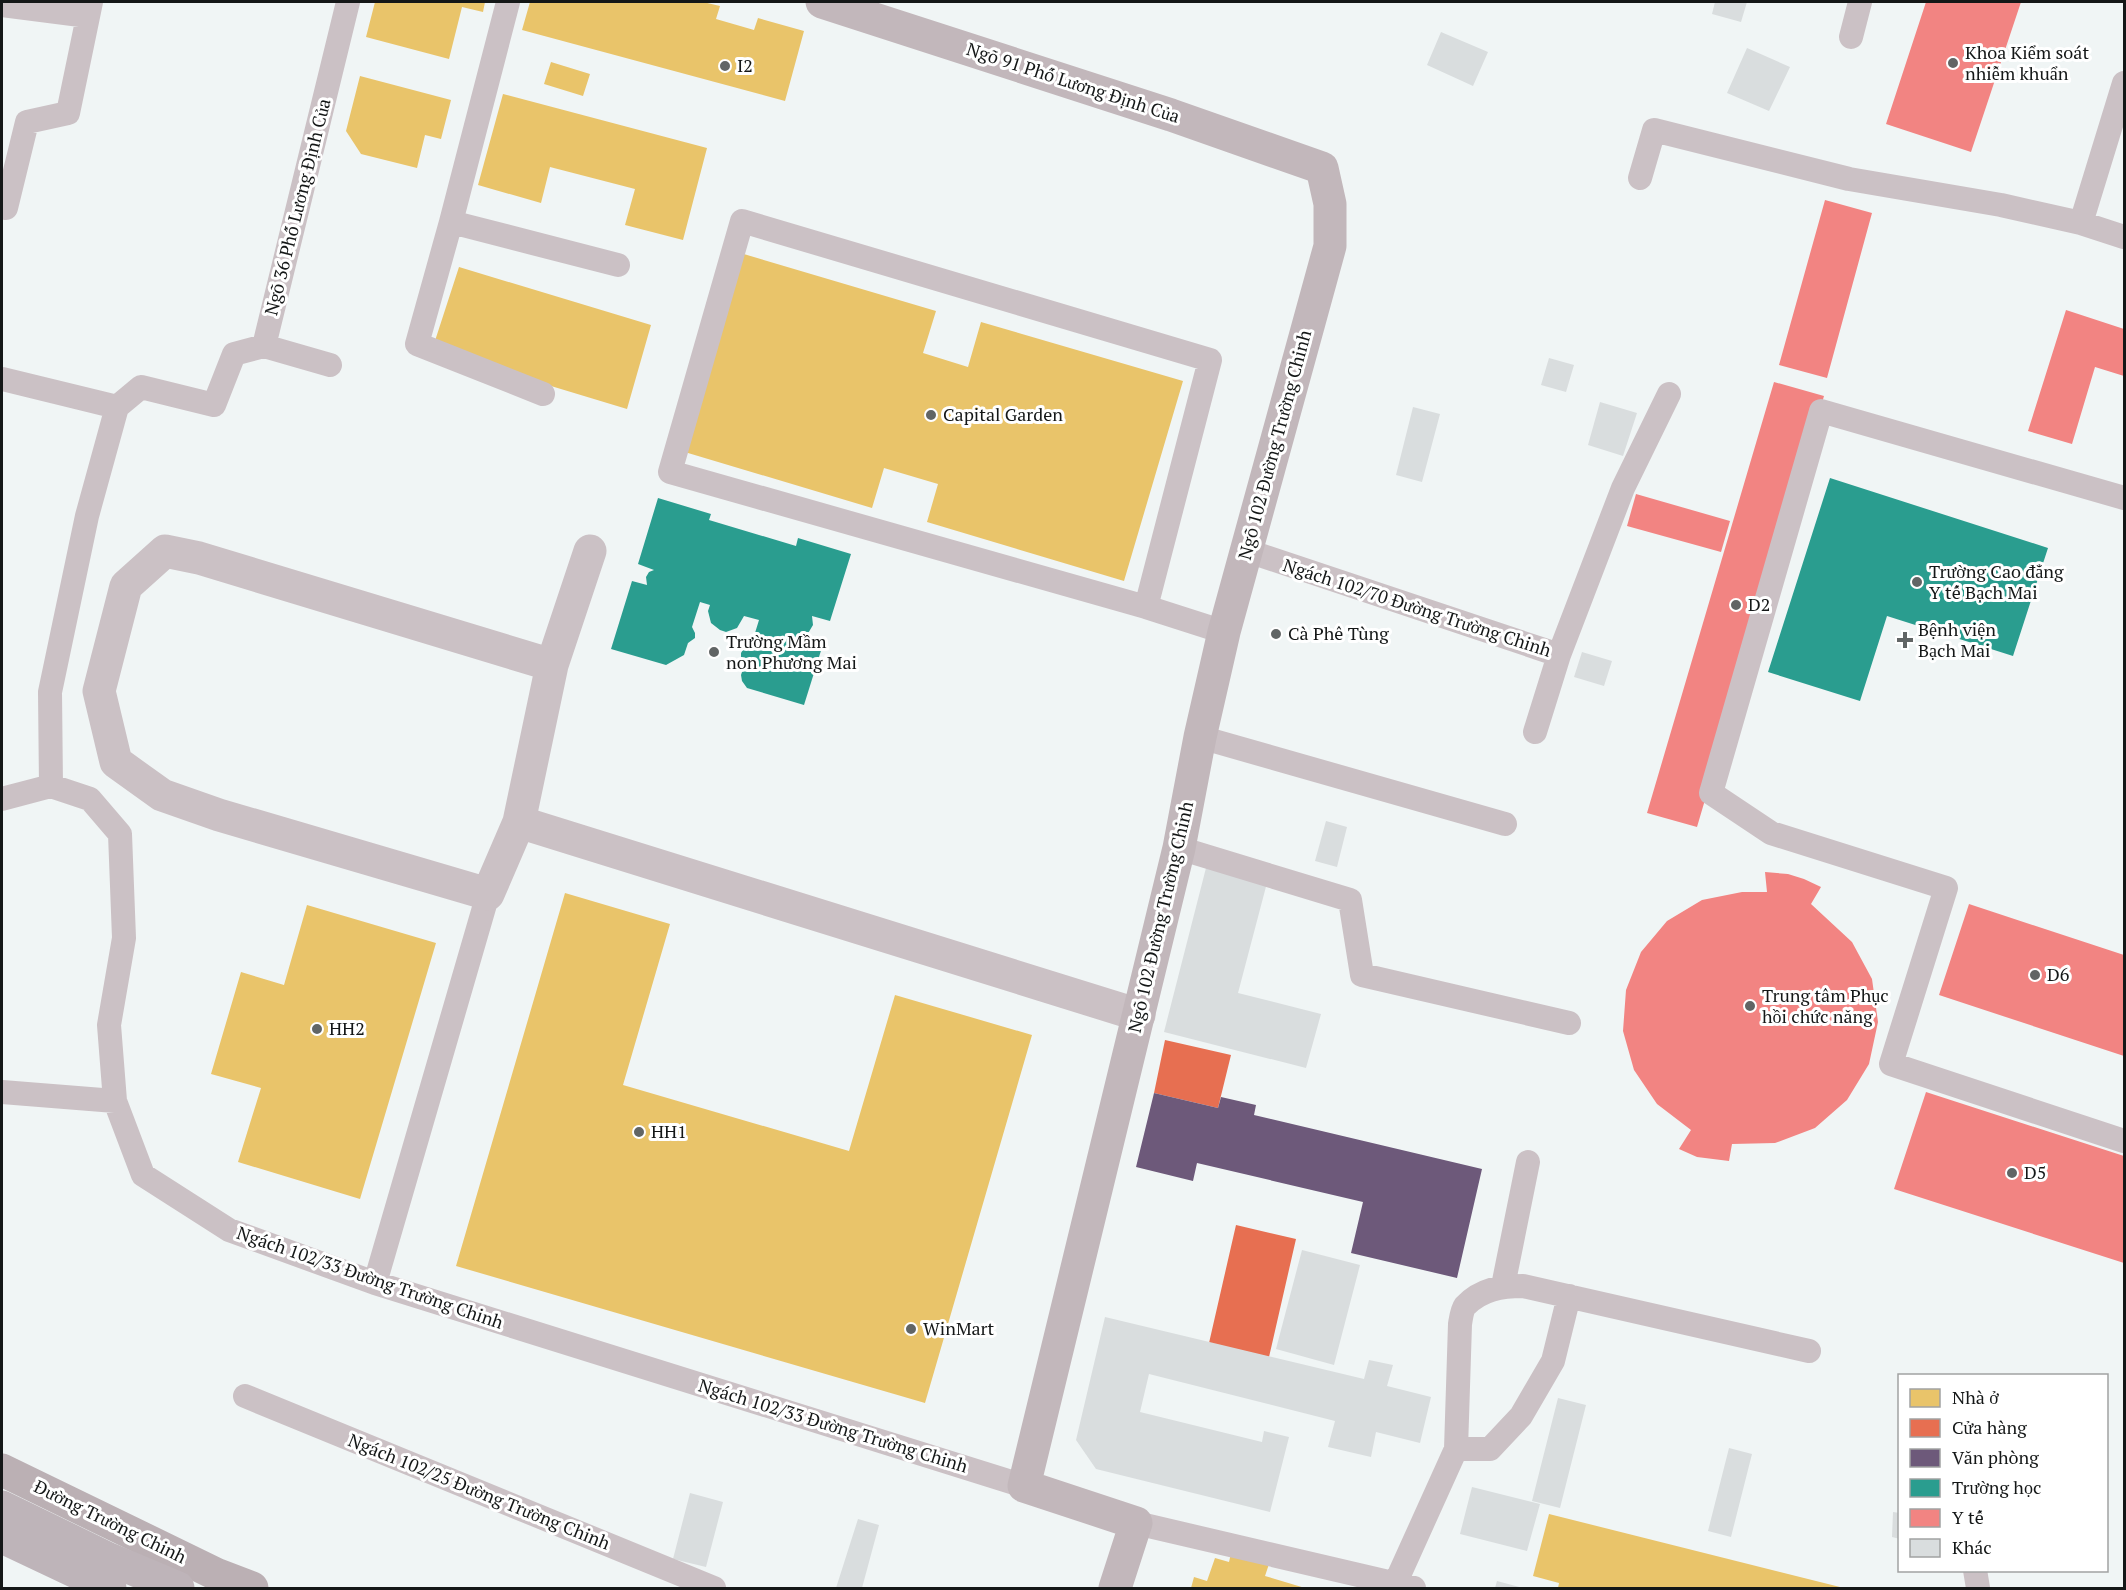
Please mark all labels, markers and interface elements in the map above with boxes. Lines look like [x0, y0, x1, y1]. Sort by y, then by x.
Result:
street label: Ngõ 91 Phố Lương Định Của [964, 36, 1183, 128]
place label: Khoa Kiểm soát nhiễm khuẩn [1965, 40, 2089, 85]
place label: I2 [737, 53, 753, 77]
marker: Khoa Kiểm soát nhiễm khuẩn [1946, 56, 1960, 70]
marker: I2 [718, 59, 732, 73]
street label: Ngõ 36 Phố Lương Định Của [258, 96, 336, 318]
street label: Ngõ 102 Đường Trường Chinh [1232, 327, 1316, 562]
place label: Capital Garden [943, 402, 1063, 426]
marker: Capital Garden [924, 408, 938, 422]
street label: Ngách 102/70 Đường Trường Chinh [1280, 552, 1555, 662]
place label: Trường Cao đẳng Y tế Bạch Mai [1929, 559, 2064, 604]
marker: Trường Cao đẳng Y tế Bạch Mai [1910, 575, 1924, 589]
place label: D2 [1748, 592, 1770, 616]
marker: D2 [1729, 598, 1743, 612]
place label: Bệnh viện Bạch Mai [1918, 617, 1996, 662]
place label: Cà Phê Tùng [1288, 621, 1389, 645]
marker: Cà Phê Tùng [1269, 627, 1283, 641]
place label: Trường Mầm non Phương Mai [726, 629, 857, 674]
marker: Bệnh viện Bạch Mai [1896, 631, 1914, 649]
marker: Trường Mầm non Phương Mai [707, 645, 721, 659]
street label: Ngõ 102 Đường Trường Chinh [1122, 798, 1198, 1035]
place label: D6 [2047, 962, 2070, 986]
marker: D6 [2028, 968, 2042, 982]
place label: Trung tâm Phục hồi chức năng [1762, 983, 1889, 1028]
marker: Trung tâm Phục hồi chức năng [1743, 999, 1757, 1013]
place label: HH2 [329, 1016, 365, 1040]
marker: HH2 [310, 1022, 324, 1036]
place label: HH1 [651, 1119, 687, 1143]
marker: HH1 [632, 1125, 646, 1139]
place label: D5 [2024, 1160, 2046, 1184]
marker: D5 [2005, 1166, 2019, 1180]
street label: Ngách 102/33 Đường Trường Chinh [234, 1220, 507, 1334]
place label: WinMart [923, 1316, 995, 1340]
marker: WinMart [904, 1322, 918, 1336]
street label: Ngách 102/33 Đường Trường Chinh [696, 1373, 971, 1478]
legend [1898, 1374, 2108, 1572]
text: Nhà ở [1952, 1385, 1999, 1409]
text: Cửa hàng [1952, 1415, 2027, 1439]
street label: Ngách 102/25 Đường Trường Chinh [345, 1427, 614, 1555]
text: Văn phòng [1952, 1445, 2039, 1469]
street label: Đường Trường Chinh [30, 1474, 191, 1569]
text: Trường học [1952, 1475, 2041, 1499]
text: Y tế [1952, 1505, 1984, 1529]
text: Khác [1952, 1535, 1992, 1559]

